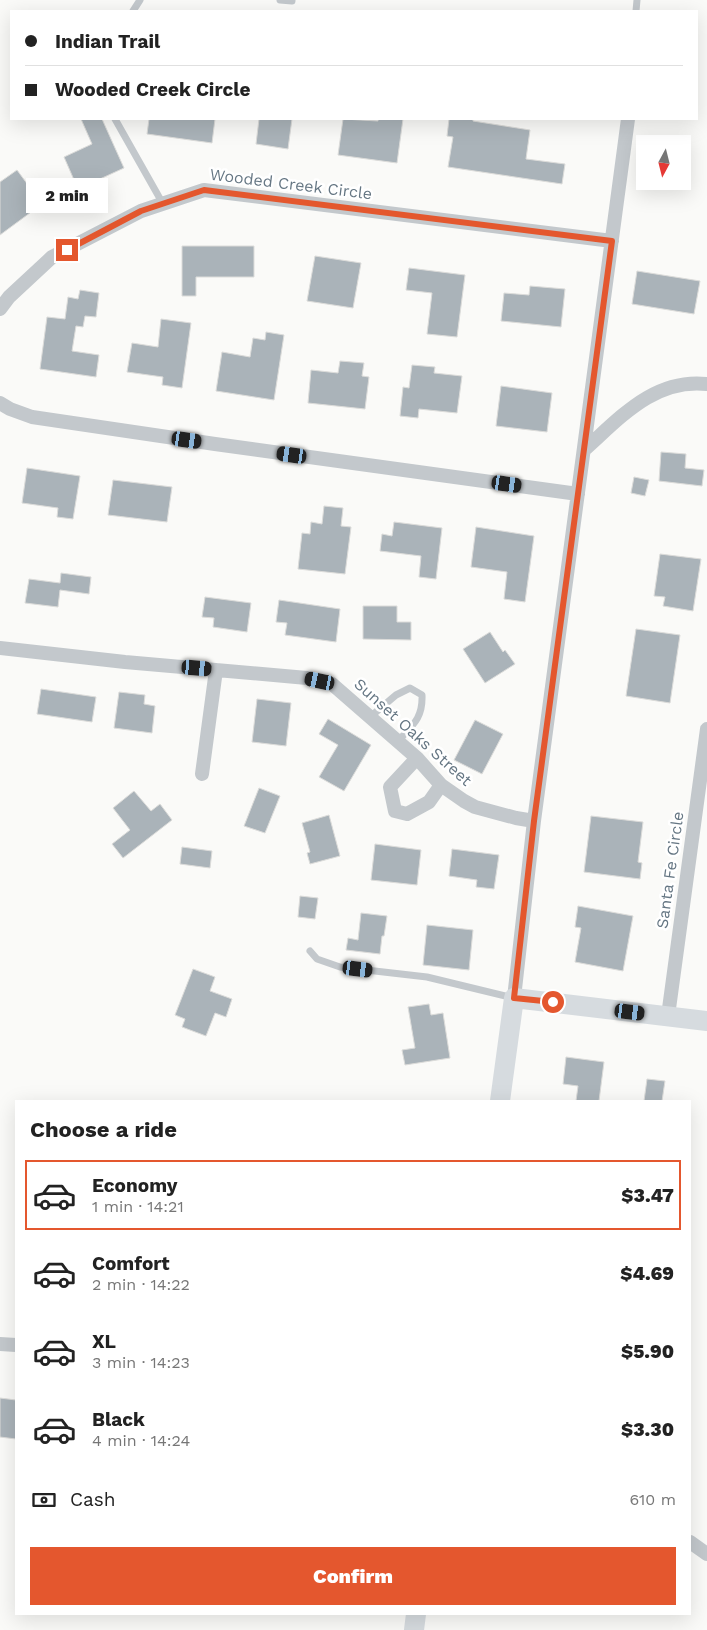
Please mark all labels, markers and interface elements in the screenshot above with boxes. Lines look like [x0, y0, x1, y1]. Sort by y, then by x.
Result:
text: Indian Trail [55, 30, 160, 53]
text: Wooded Creek Circle [55, 78, 250, 101]
north arrow [636, 135, 691, 190]
map controls [636, 135, 691, 190]
street label: Wooded Creek Circle [209, 165, 373, 203]
callout: 2 min [26, 178, 108, 212]
text: 2 min [45, 186, 89, 205]
route end [56, 239, 78, 261]
car [171, 430, 202, 450]
car [276, 445, 307, 465]
car [491, 474, 522, 494]
car [181, 659, 212, 677]
car [303, 671, 336, 691]
street label: Sunset Oaks Street [350, 674, 476, 790]
street label: Santa Fe Circle [652, 810, 688, 930]
car [342, 960, 373, 978]
route start [542, 991, 564, 1013]
car [614, 1003, 645, 1021]
text: Choose a ride [30, 1117, 177, 1142]
icon: car [32, 1173, 77, 1218]
text: Economy [92, 1174, 177, 1197]
text: $3.47 [621, 1184, 674, 1207]
text: 1 min · 14:21 [92, 1197, 184, 1216]
icon: car [32, 1251, 77, 1296]
text: Comfort [92, 1252, 170, 1275]
text: $4.69 [620, 1262, 674, 1285]
text: 2 min · 14:22 [92, 1275, 190, 1294]
icon: car [32, 1329, 77, 1374]
text: XL [92, 1330, 116, 1353]
text: $5.90 [621, 1340, 674, 1363]
text: 3 min · 14:23 [92, 1353, 190, 1372]
icon: car [32, 1407, 77, 1452]
text: Black [92, 1408, 145, 1431]
text: $3.30 [621, 1418, 674, 1441]
text: 4 min · 14:24 [92, 1431, 190, 1450]
icon: cash [30, 1486, 58, 1514]
text: Cash [70, 1488, 116, 1511]
text: 610 m [629, 1490, 676, 1509]
button: Confirm [30, 1547, 676, 1605]

